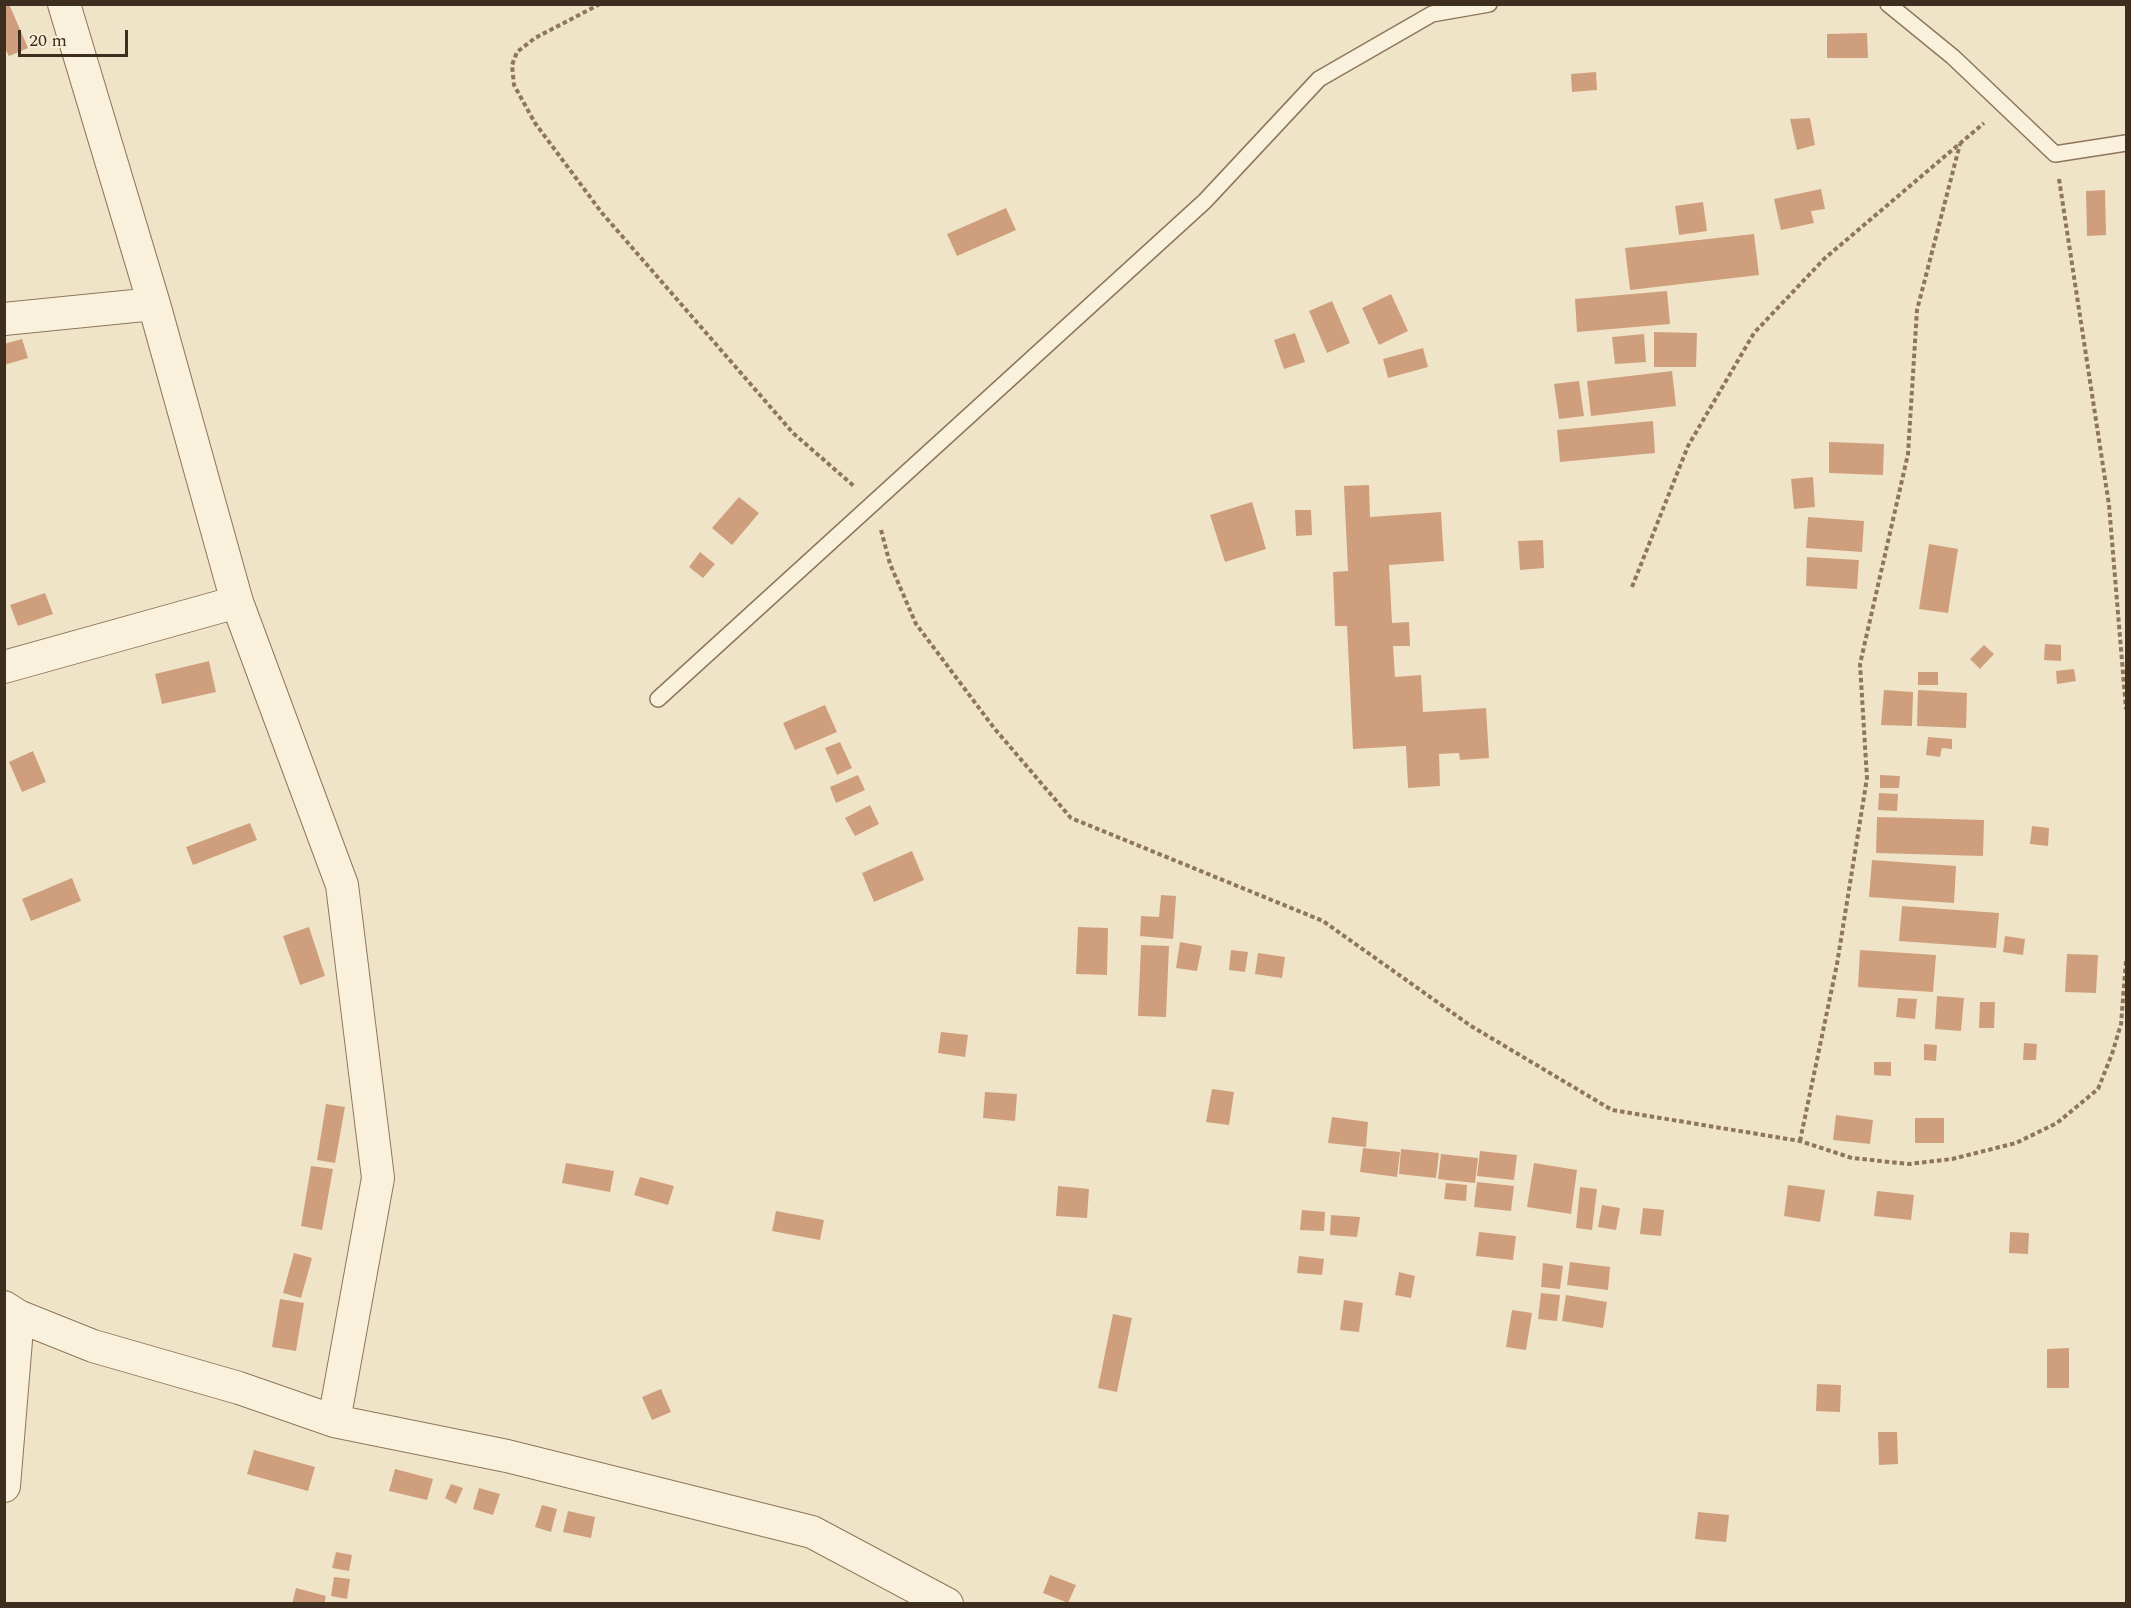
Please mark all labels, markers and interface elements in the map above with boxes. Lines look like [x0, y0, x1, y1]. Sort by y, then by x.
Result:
scale bar [21, 18, 130, 56]
text: 20 m [29, 27, 67, 54]

